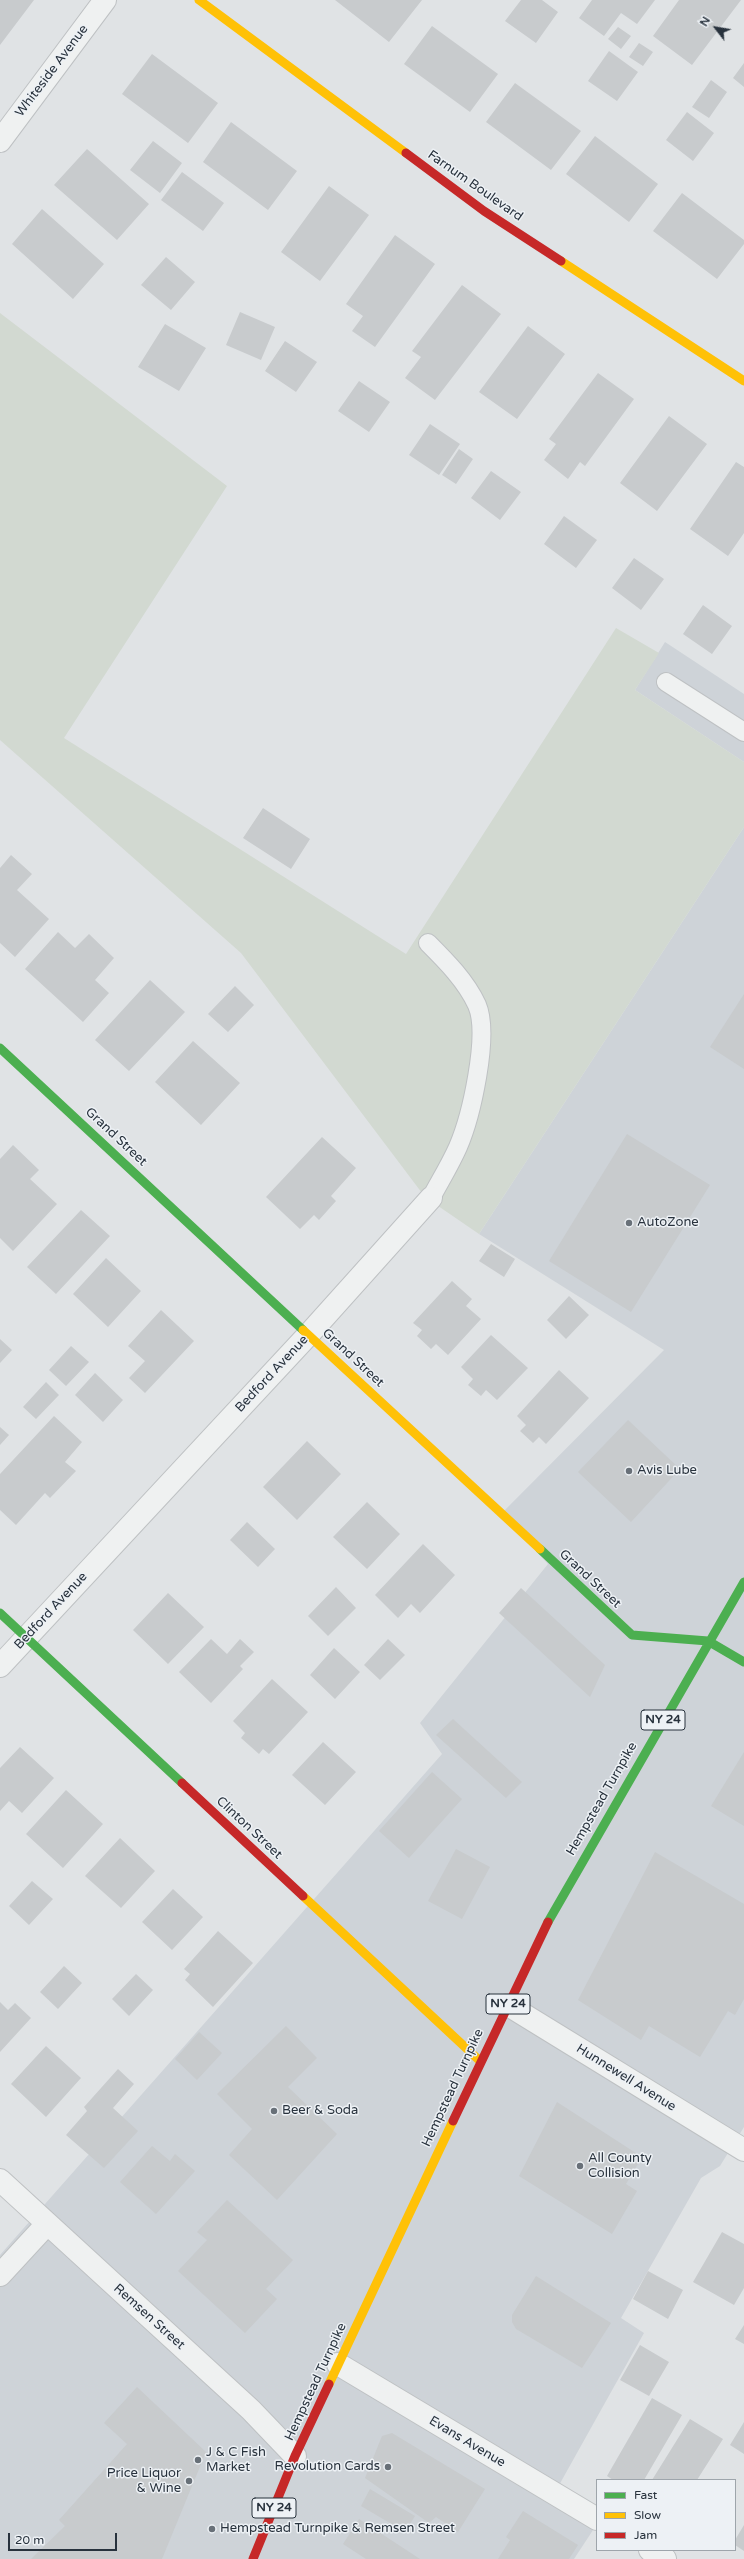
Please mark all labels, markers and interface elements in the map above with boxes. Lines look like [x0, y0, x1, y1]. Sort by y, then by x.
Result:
north arrow [696, 8, 736, 48]
text: N [697, 14, 713, 29]
street label: Whiteside Avenue [12, 22, 92, 120]
street label: Farnum Boulevard [424, 147, 526, 225]
street label: Grand Street [82, 1104, 150, 1170]
place label: AutoZone [637, 1215, 699, 1231]
marker: AutoZone [624, 1218, 634, 1228]
street label: Grand Street [319, 1325, 387, 1391]
street label: Bedford Avenue [232, 1332, 312, 1416]
place label: Avis Lube [637, 1463, 697, 1479]
marker: Avis Lube [624, 1466, 634, 1476]
street label: Grand Street [556, 1546, 624, 1612]
street label: Bedford Avenue [11, 1569, 91, 1653]
road number: NY 24 [641, 1710, 685, 1730]
street label: Hempstead Turnpike [563, 1740, 641, 1858]
street label: Clinton Street [213, 1793, 285, 1863]
road number: NY 24 [486, 1994, 530, 2014]
street label: Hempstead Turnpike [419, 2027, 487, 2149]
street label: Hunnewell Avenue [573, 2041, 679, 2115]
place label: Beer & Soda [282, 2103, 358, 2119]
marker: Beer & Soda [269, 2106, 279, 2116]
place label: All County Collision [588, 2151, 652, 2182]
marker: All County Collision [575, 2161, 585, 2171]
street label: Remsen Street [110, 2281, 188, 2353]
street label: Hempstead Turnpike [282, 2321, 350, 2443]
street label: Evans Avenue [426, 2413, 508, 2471]
place label: J & C Fish Market [206, 2445, 266, 2476]
marker: J & C Fish Market [193, 2455, 203, 2465]
place label: Revolution Cards [275, 2459, 380, 2475]
marker: Revolution Cards [383, 2462, 393, 2472]
place label: Price Liquor & Wine [107, 2466, 181, 2497]
marker: Price Liquor & Wine [184, 2476, 194, 2486]
legend [596, 2479, 736, 2551]
text: Fast [634, 2488, 657, 2502]
road number: NY 24 [252, 2498, 296, 2518]
text: Slow [634, 2508, 661, 2522]
place label: Hempstead Turnpike & Remsen Street [220, 2521, 455, 2537]
marker: Hempstead Turnpike & Remsen Street [207, 2524, 217, 2534]
scale bar [10, 2525, 119, 2551]
text: Jam [634, 2528, 657, 2542]
text: 20 m [15, 2533, 44, 2547]

